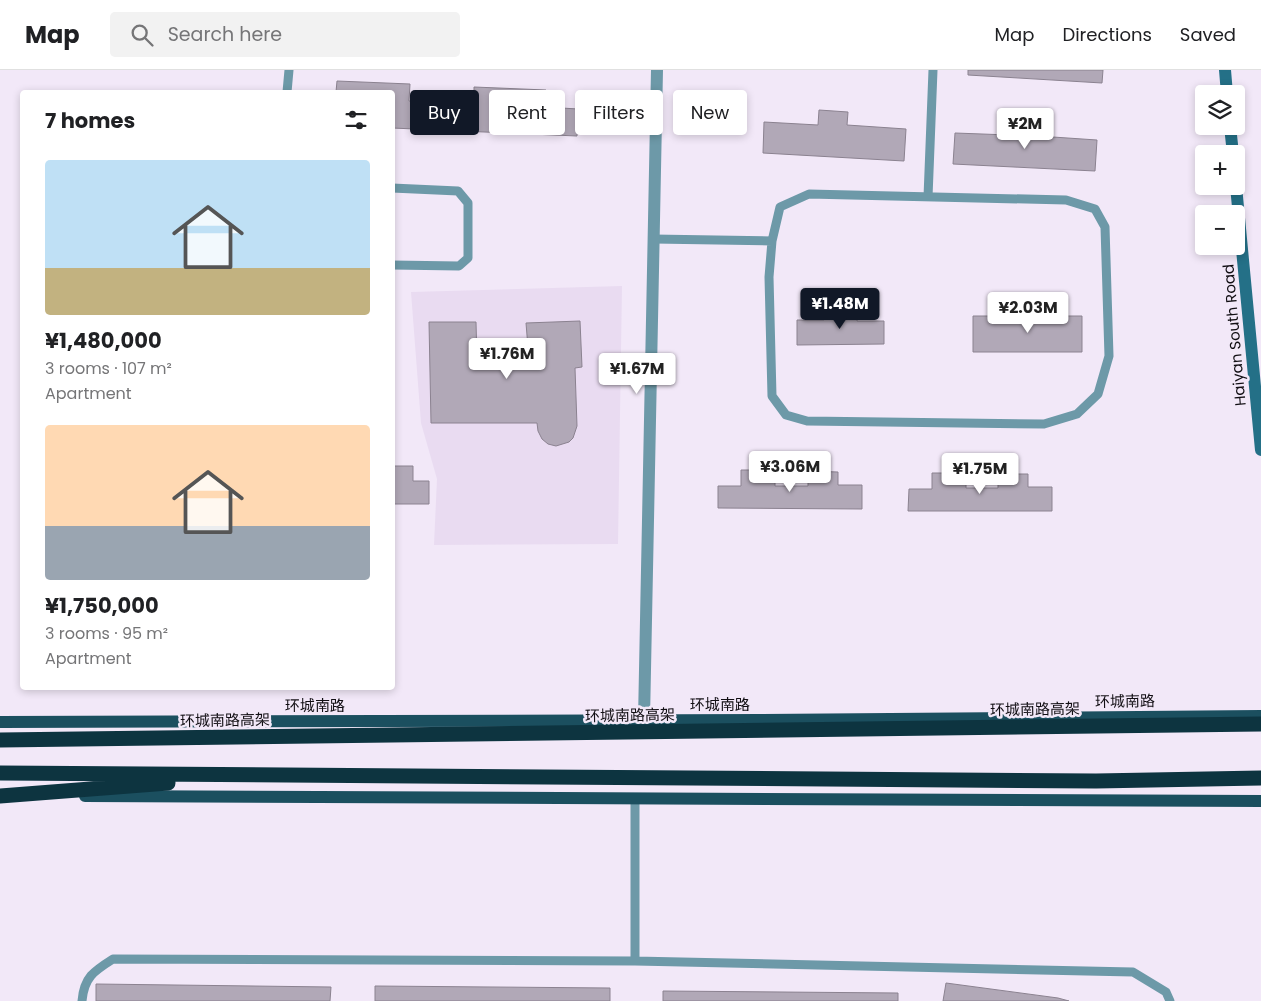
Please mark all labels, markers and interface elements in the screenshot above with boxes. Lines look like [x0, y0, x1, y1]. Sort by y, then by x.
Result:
search box [110, 12, 460, 57]
text: Map [25, 18, 80, 51]
icon: search [128, 21, 156, 49]
text: Search here [168, 21, 282, 48]
text: Map [995, 22, 1034, 47]
text: Directions [1062, 22, 1152, 47]
text: Saved [1180, 22, 1236, 47]
map controls [1195, 85, 1245, 255]
button: layers [1195, 85, 1245, 135]
chip: Buy [410, 90, 479, 135]
chip: Rent [489, 90, 565, 135]
chip: Filters [575, 90, 663, 135]
chip: New [673, 90, 747, 135]
text: 7 homes [45, 106, 135, 135]
icon: filters [342, 106, 370, 134]
pin: ¥2M [1001, 108, 1049, 150]
text: ¥2M [1008, 112, 1042, 135]
button: + [1195, 145, 1245, 195]
icon: home [163, 192, 253, 282]
button: − [1195, 205, 1245, 255]
street label: Haiyan South Road [1217, 263, 1251, 407]
pin: ¥1.48M [799, 288, 881, 330]
text: ¥1.48M [811, 292, 869, 315]
pin: ¥2.03M [987, 292, 1069, 334]
text: ¥2.03M [998, 296, 1058, 319]
text: ¥1,480,000 [45, 326, 162, 355]
pin: ¥1.76M [466, 338, 548, 380]
text: ¥1.76M [480, 342, 534, 365]
pin: ¥1.67M [596, 352, 678, 395]
text: 3 rooms · 107 m² [45, 357, 172, 380]
text: ¥1.67M [610, 357, 664, 380]
text: Apartment [45, 382, 132, 405]
pin: ¥3.06M [749, 450, 831, 493]
pin: ¥1.75M [939, 452, 1021, 495]
text: ¥3.06M [760, 455, 820, 478]
icon: home [163, 457, 253, 547]
text: ¥1.75M [953, 457, 1007, 480]
text: ¥1,750,000 [45, 591, 159, 620]
text: 3 rooms · 95 m² [45, 622, 168, 645]
text: Apartment [45, 647, 132, 670]
street label: 环城南路 [1095, 690, 1155, 712]
street label: 环城南路 [690, 694, 750, 715]
street label: 环城南路 [285, 695, 345, 716]
street label: 环城南路高架 [990, 698, 1080, 720]
street label: 环城南路高架 [585, 704, 675, 726]
street label: 环城南路高架 [180, 709, 270, 731]

